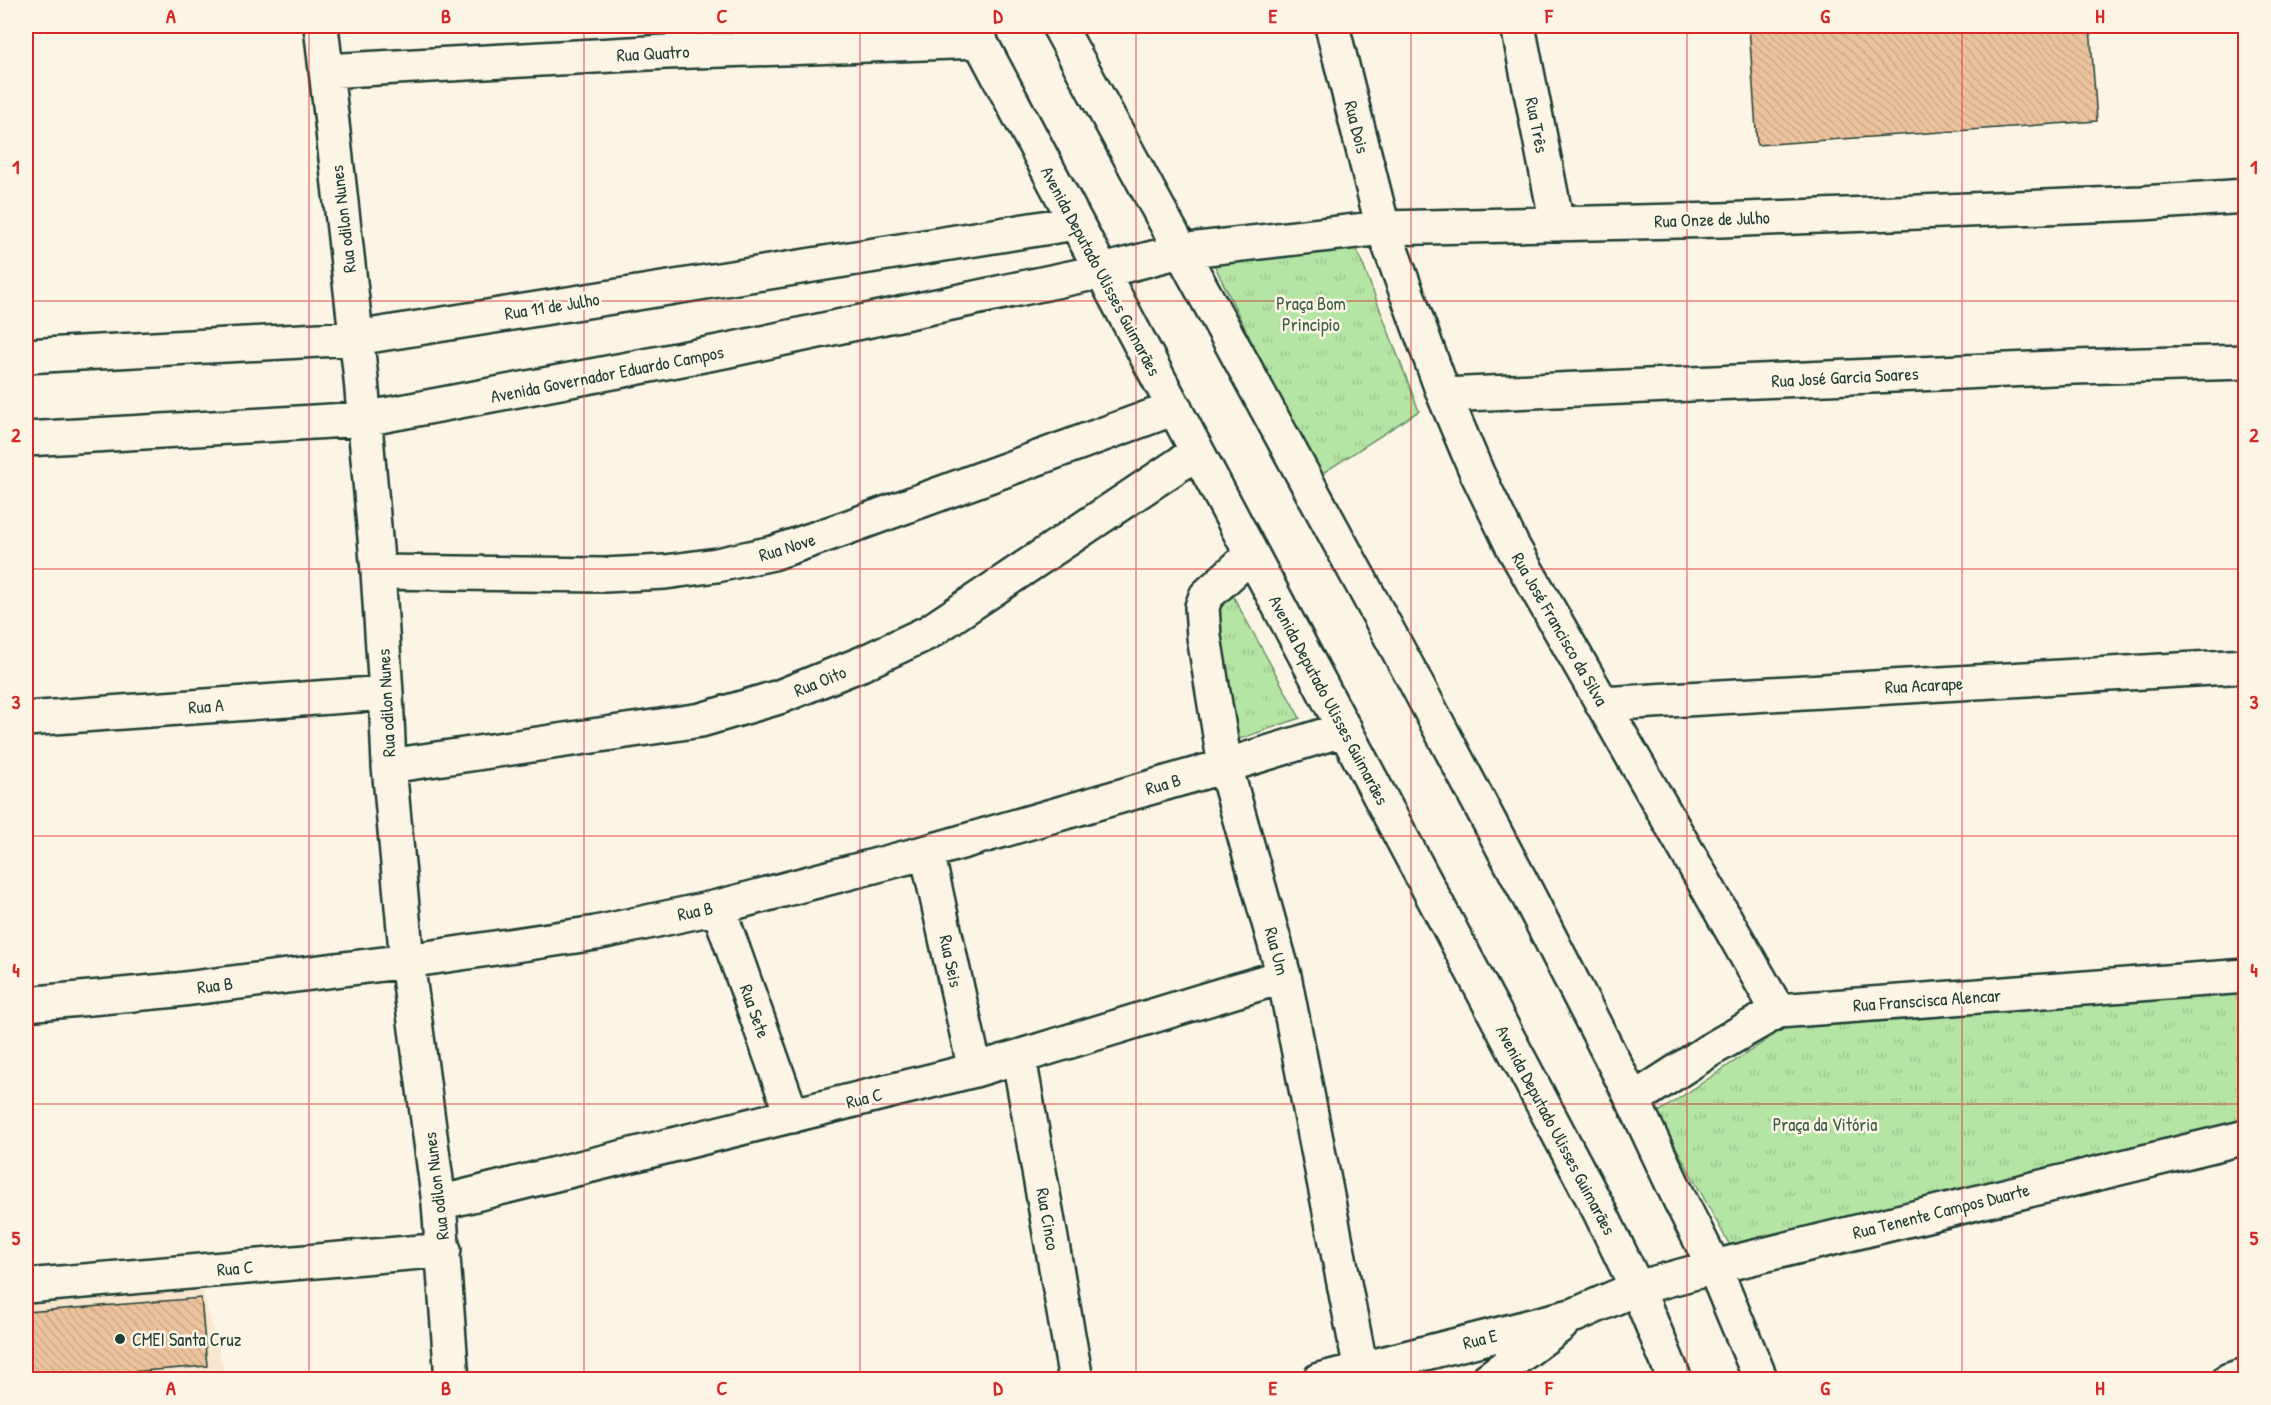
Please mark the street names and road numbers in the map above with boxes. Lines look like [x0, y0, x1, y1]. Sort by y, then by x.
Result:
street label: Rua Quatro [616, 39, 690, 67]
street label: Rua Três [1519, 95, 1555, 155]
street label: Rua Dois [1338, 98, 1376, 156]
street label: Avenida Deputado Ulisses Guimarães [1035, 162, 1167, 380]
street label: Rua odilon Nunes [324, 164, 362, 274]
street label: Rua Onze de Julho [1654, 204, 1770, 234]
street label: Rua 11 de Julho [503, 286, 601, 326]
street label: Avenida Governador Eduardo Campos [488, 339, 726, 409]
street label: Rua José Garcia Soares [1771, 361, 1919, 393]
street label: Rua Nove [756, 527, 818, 567]
street label: Rua José Francisco da Silva [1506, 548, 1614, 710]
street label: Avenida Deputado Ulisses Guimarães [1263, 591, 1395, 809]
street label: Rua odilon Nunes [371, 648, 401, 758]
street label: Rua Oito [790, 659, 850, 703]
street label: Rua Acarape [1884, 670, 1964, 700]
street label: Rua A [187, 692, 225, 720]
street label: Rua B [1142, 767, 1184, 801]
street label: Rua B [675, 895, 715, 927]
street label: Rua Um [1259, 924, 1295, 978]
street label: Rua Seis [933, 932, 969, 990]
street label: Rua B [196, 970, 234, 1000]
street label: Rua Sete [734, 981, 776, 1041]
street label: Rua Franscisca Alencar [1852, 982, 2002, 1018]
street label: Avenida Deputado Ulisses Guimarães [1490, 1021, 1622, 1239]
street label: Rua C [843, 1081, 885, 1115]
street label: Rua odilon Nunes [417, 1131, 455, 1241]
street label: Rua Tenente Campos Duarte [1850, 1177, 2032, 1245]
street label: Rua Cinco [1030, 1186, 1066, 1252]
street label: Rua C [216, 1254, 254, 1282]
street label: Rua E [1460, 1323, 1500, 1355]

